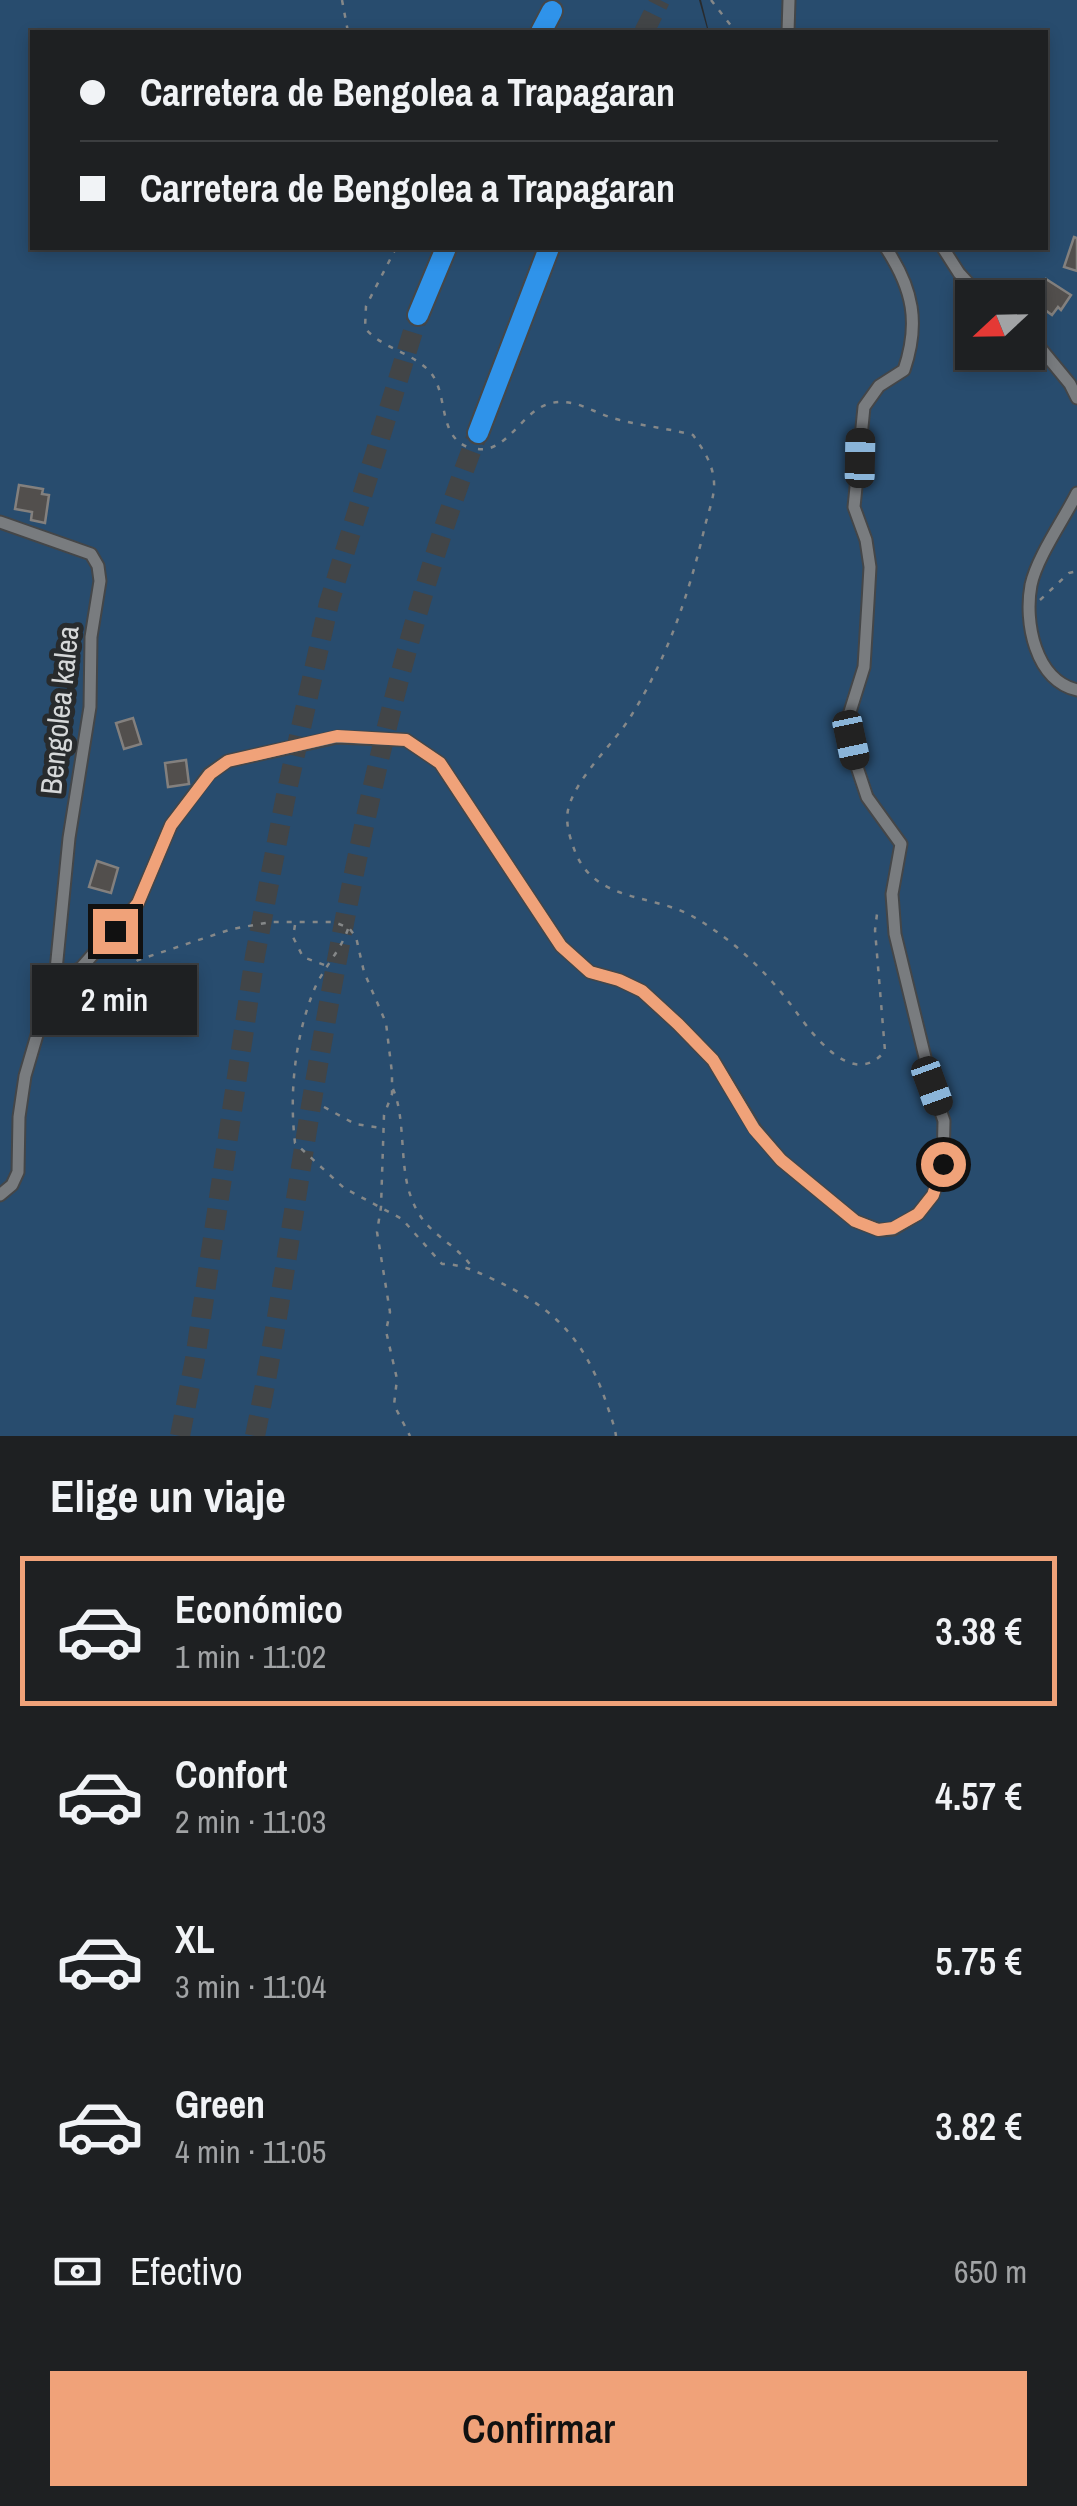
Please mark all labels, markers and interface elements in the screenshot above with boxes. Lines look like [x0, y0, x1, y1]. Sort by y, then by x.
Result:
text: Carretera de Bengolea a Trapagaran [140, 67, 675, 118]
text: Carretera de Bengolea a Trapagaran [140, 163, 675, 214]
north arrow [955, 280, 1045, 370]
map controls [955, 280, 1045, 370]
car [844, 428, 876, 488]
street label: Bengolea kalea [30, 623, 88, 796]
car [830, 708, 872, 772]
route end [93, 909, 138, 954]
callout: 2 min [32, 966, 198, 1036]
text: 2 min [81, 978, 148, 1021]
car [908, 1053, 956, 1119]
route start [921, 1142, 966, 1187]
text: Elige un viaje [50, 1465, 286, 1526]
text: Económico [175, 1584, 343, 1635]
icon: car [55, 1586, 145, 1676]
text: 3.38 € [935, 1606, 1022, 1657]
text: 1 min · 11:02 [175, 1635, 326, 1678]
text: Confort [175, 1749, 287, 1800]
icon: car [55, 1751, 145, 1841]
text: 4.57 € [935, 1771, 1022, 1822]
text: 2 min · 11:03 [175, 1800, 326, 1843]
text: XL [175, 1914, 215, 1965]
icon: car [55, 1916, 145, 2006]
text: 5.75 € [935, 1936, 1022, 1987]
text: 3 min · 11:04 [175, 1965, 326, 2008]
text: Green [175, 2079, 265, 2130]
icon: car [55, 2081, 145, 2171]
text: 3.82 € [935, 2101, 1022, 2152]
text: 4 min · 11:05 [175, 2130, 326, 2173]
icon: cash [50, 2244, 105, 2299]
text: Efectivo [130, 2246, 243, 2297]
text: 650 m [954, 2250, 1027, 2293]
button: Confirmar [50, 2371, 1027, 2486]

